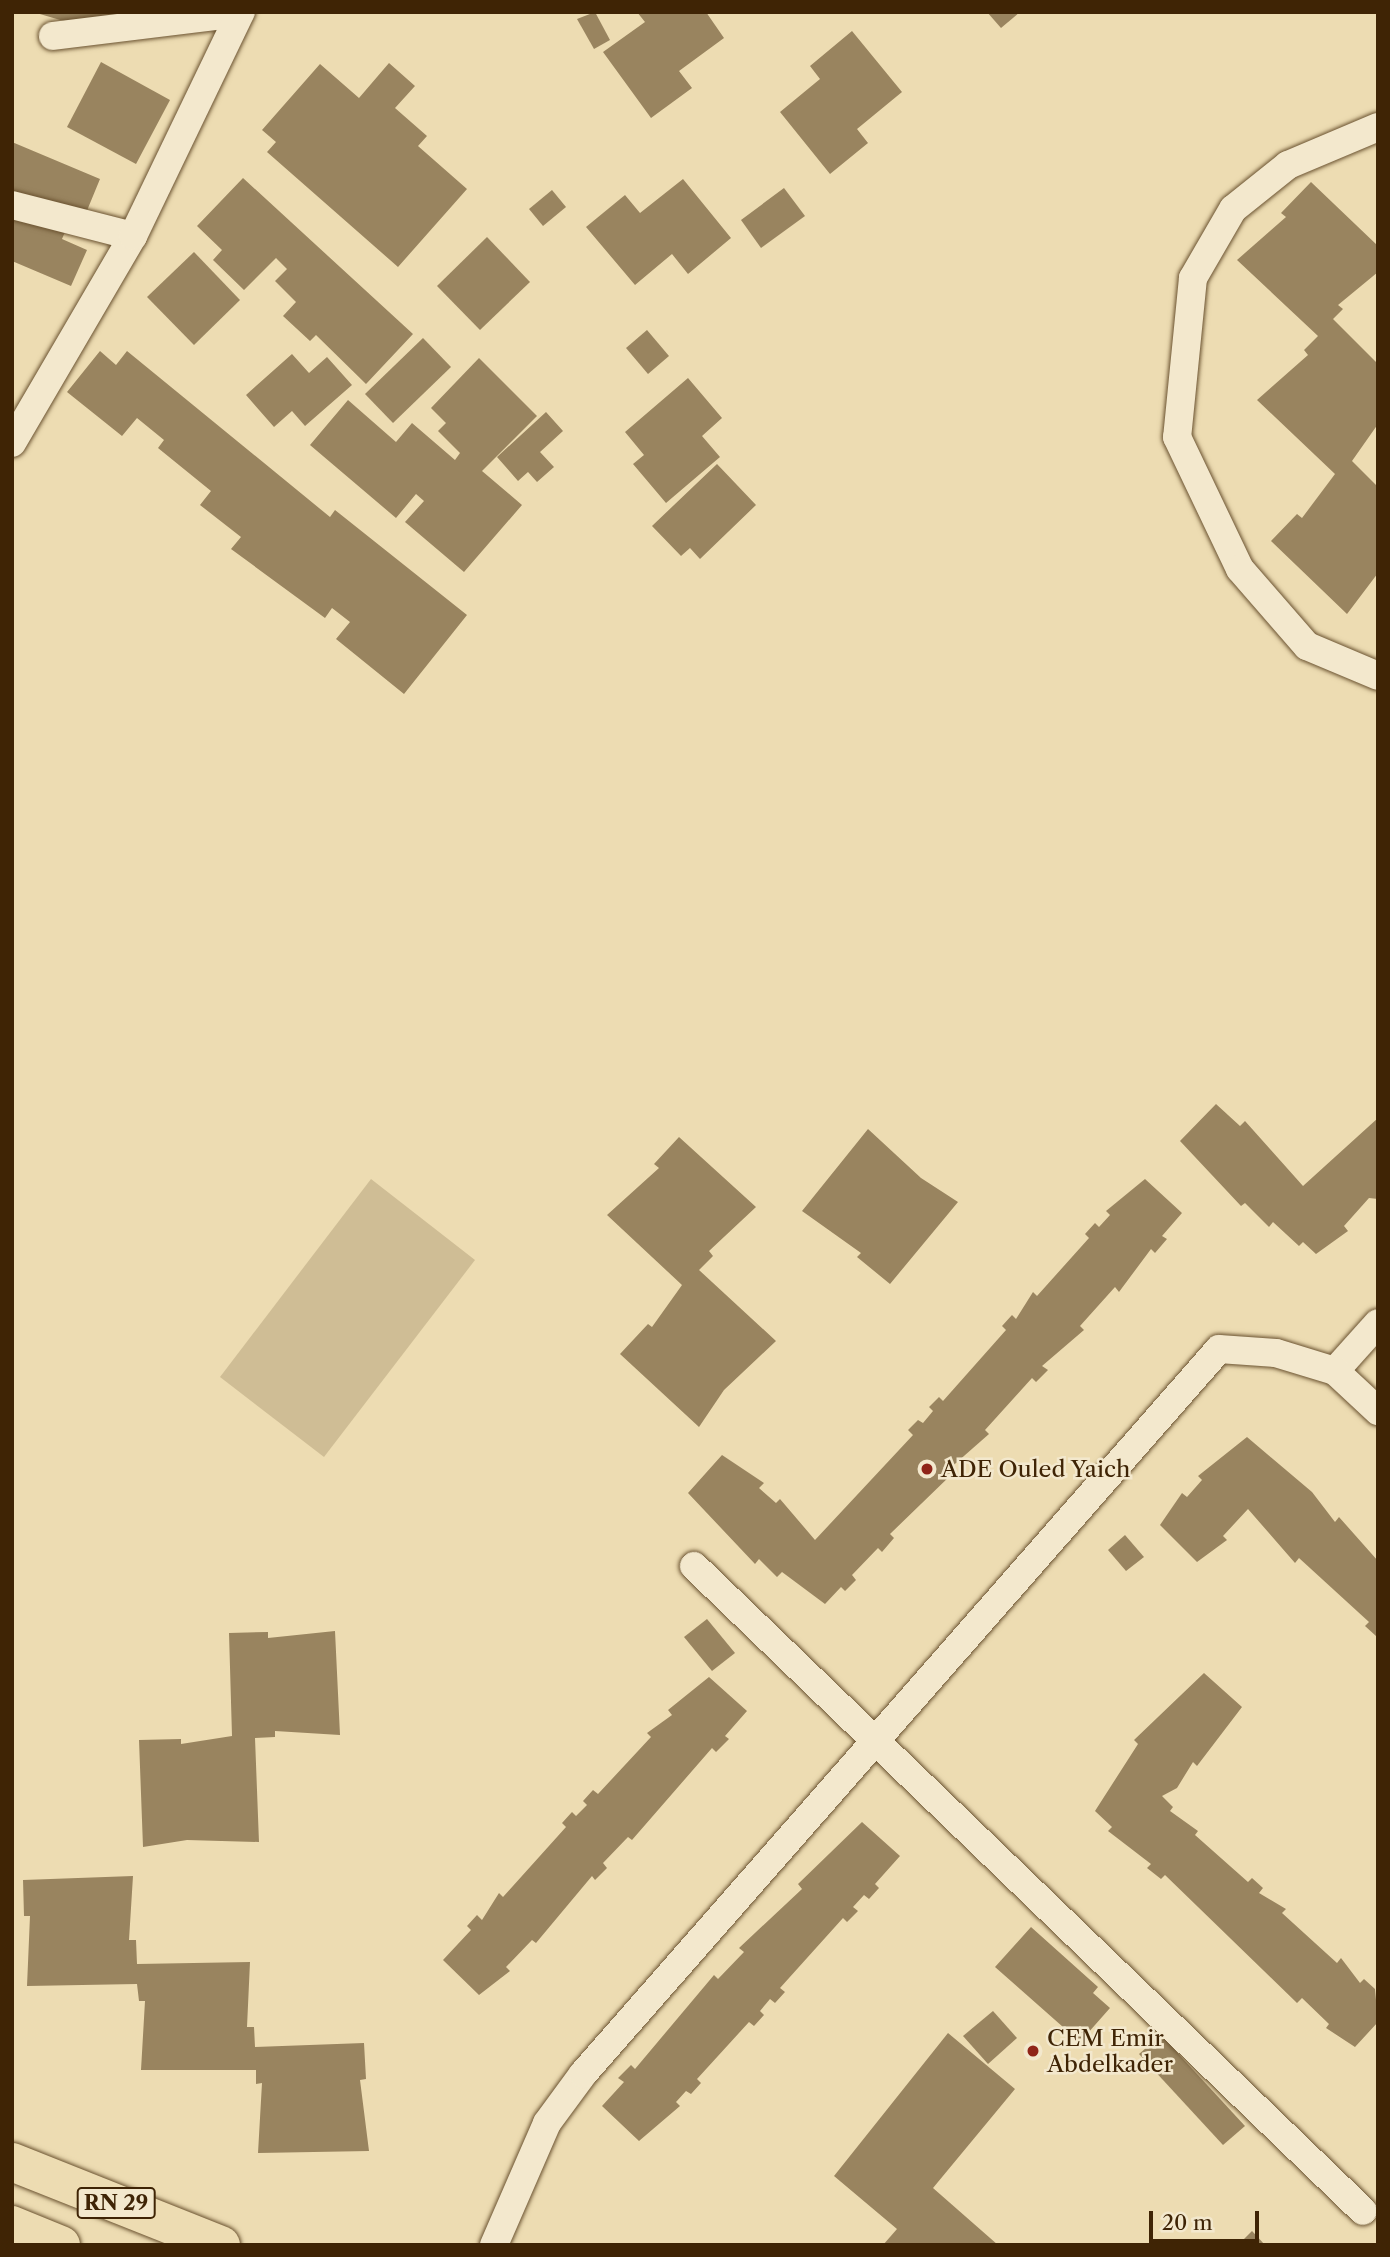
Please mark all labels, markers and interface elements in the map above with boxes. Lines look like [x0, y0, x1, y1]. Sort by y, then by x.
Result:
place label: ADE Ouled Yaich [941, 1455, 1131, 1483]
marker: ADE Ouled Yaich [919, 1461, 935, 1477]
place label: CEM Emir Abdelkader [1047, 2024, 1173, 2078]
marker: CEM Emir Abdelkader [1025, 2043, 1041, 2059]
road number: RN 29 [76, 2186, 156, 2220]
scale bar [1152, 2198, 1262, 2242]
text: 20 m [1162, 2210, 1213, 2235]

